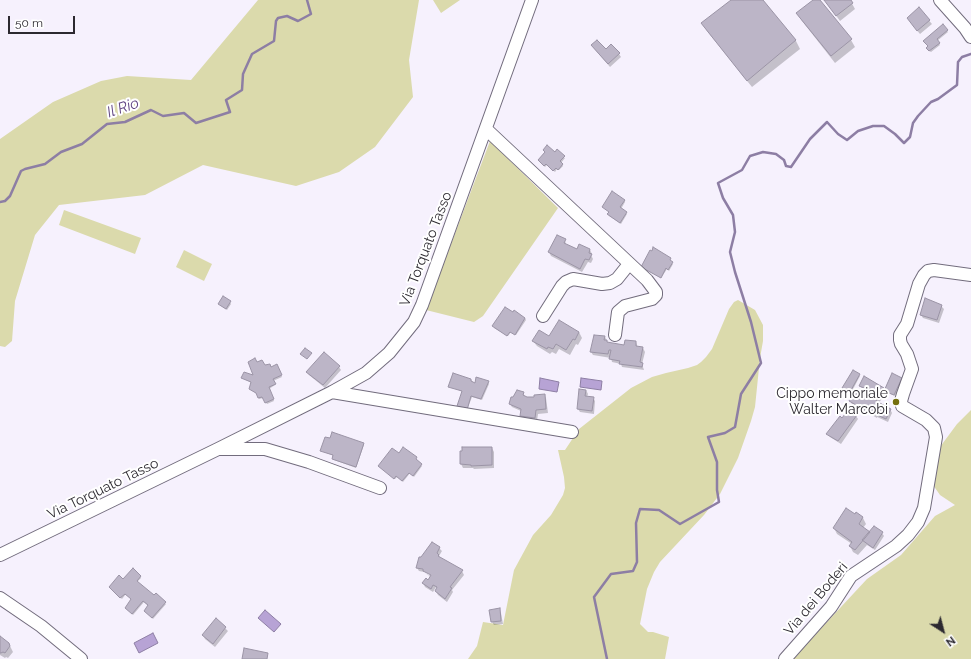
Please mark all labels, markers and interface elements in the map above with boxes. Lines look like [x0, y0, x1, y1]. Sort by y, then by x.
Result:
scale bar [10, 8, 77, 34]
text: 50 m [15, 16, 43, 30]
water label: Il Rio [105, 94, 141, 122]
street label: Via Torquato Tasso [396, 189, 456, 309]
place label: Cippo memoriale Walter Marcobi [776, 386, 888, 418]
marker: Cippo memoriale Walter Marcobi [891, 397, 901, 407]
street label: Via Torquato Tasso [45, 455, 161, 523]
street label: Via dei Boderi [781, 559, 851, 639]
north arrow [923, 611, 963, 651]
text: N [943, 633, 958, 649]

